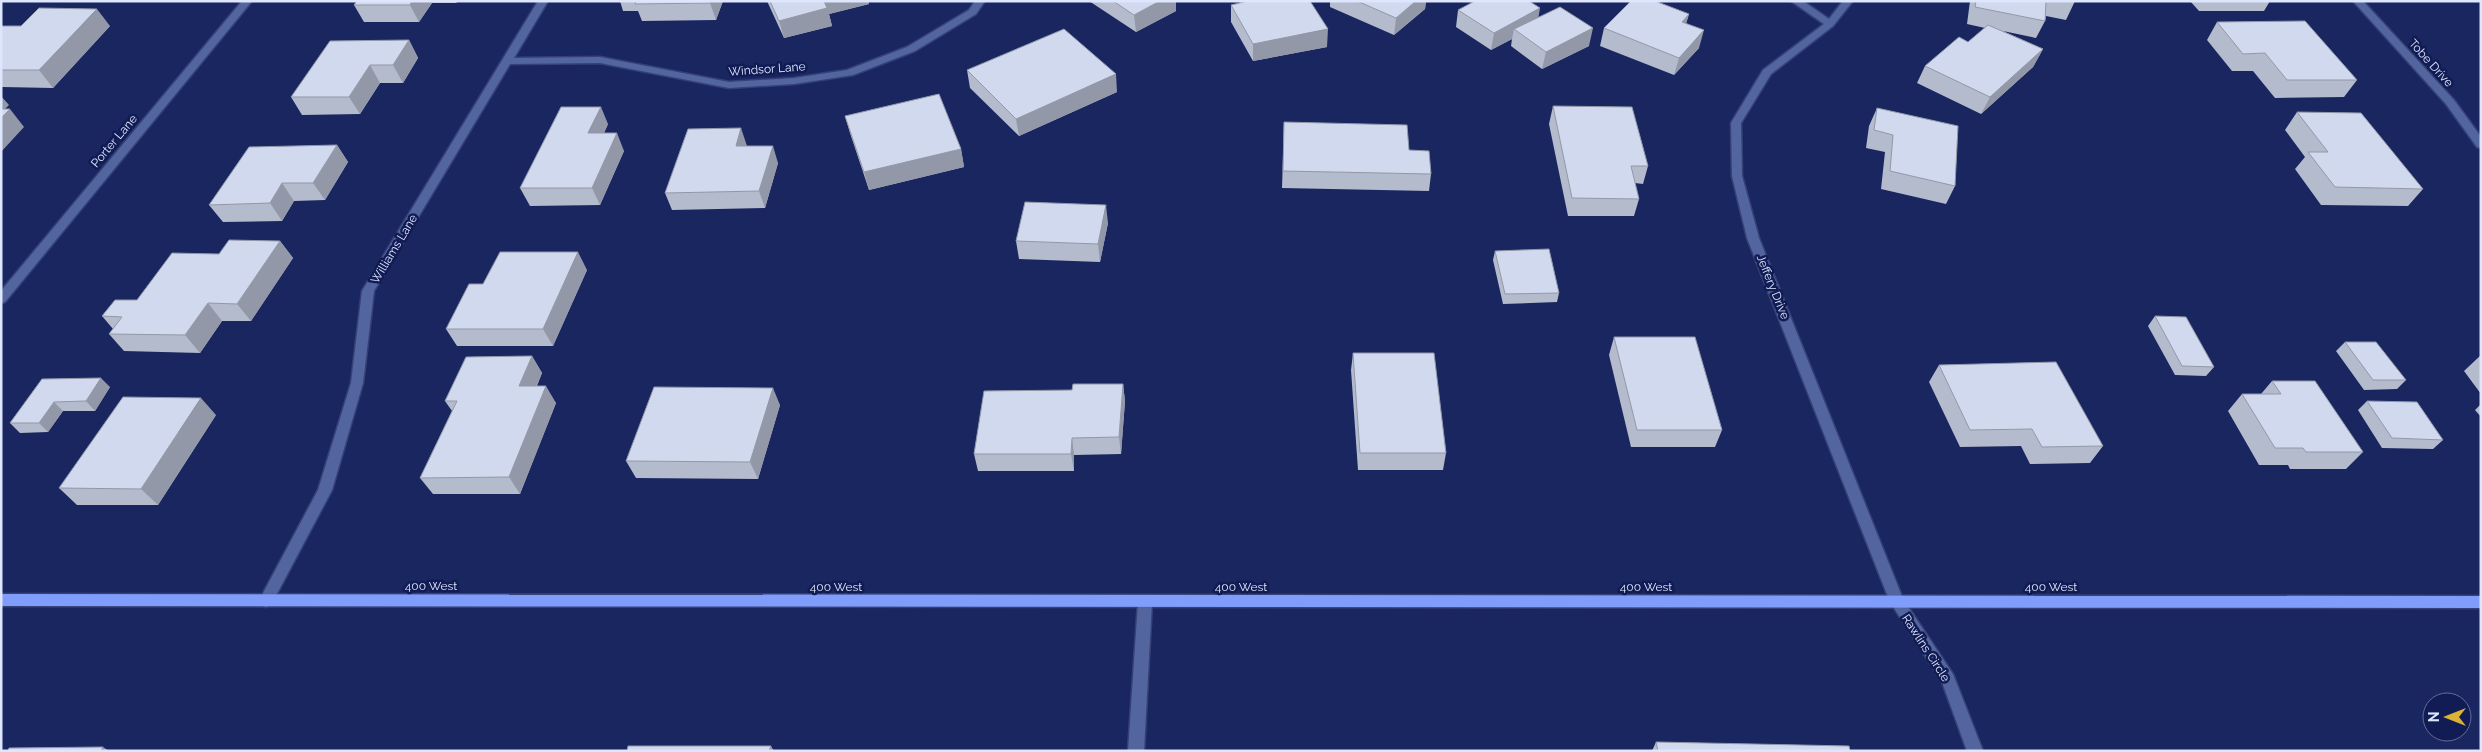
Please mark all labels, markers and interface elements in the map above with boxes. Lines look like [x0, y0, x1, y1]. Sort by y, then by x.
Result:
street label: Tobe Drive [2406, 36, 2456, 90]
street label: Windsor Lane [728, 59, 806, 79]
street label: Porter Lane [88, 112, 140, 170]
street label: Williams Lane [368, 212, 420, 286]
street label: Jeffery Drive [1754, 253, 1792, 321]
street label: 400 West [405, 579, 457, 593]
street label: 400 West [810, 580, 862, 594]
street label: 400 West [1215, 580, 1267, 594]
street label: 400 West [1620, 580, 1672, 594]
street label: 400 West [2025, 580, 2077, 594]
street label: Rawlins Circle [1899, 612, 1953, 684]
north arrow [2422, 692, 2472, 742]
text: N [2426, 712, 2442, 722]

